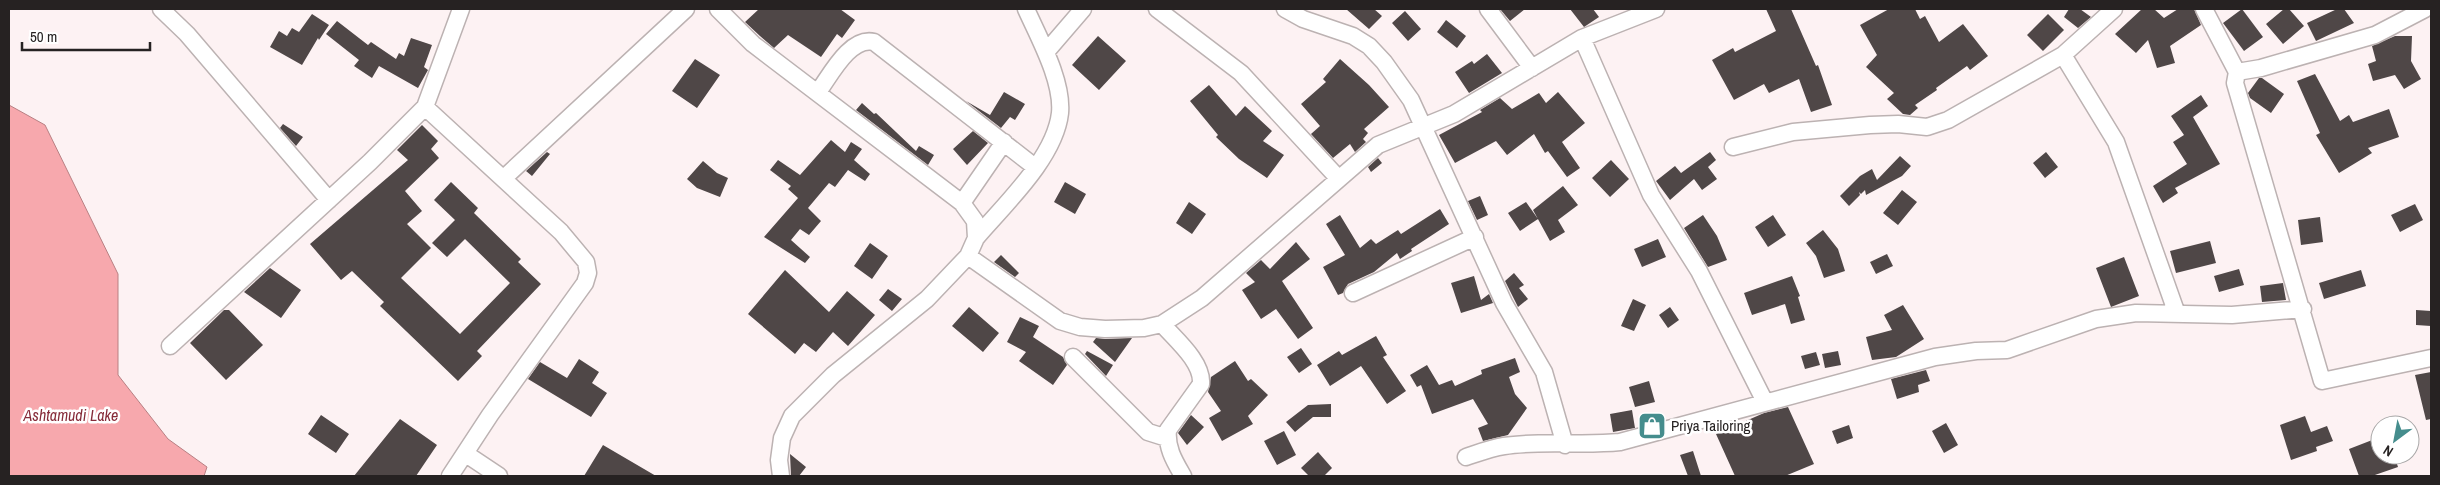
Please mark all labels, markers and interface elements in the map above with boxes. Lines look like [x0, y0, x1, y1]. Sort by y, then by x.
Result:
scale bar [22, 20, 150, 52]
text: 50 m [30, 26, 57, 47]
water label: Ashtamudi Lake [23, 404, 118, 426]
shop icon: Priya Tailoring [1637, 411, 1667, 441]
place label: Priya Tailoring [1671, 415, 1750, 436]
north arrow [2370, 415, 2420, 465]
text: N [2380, 441, 2396, 461]

